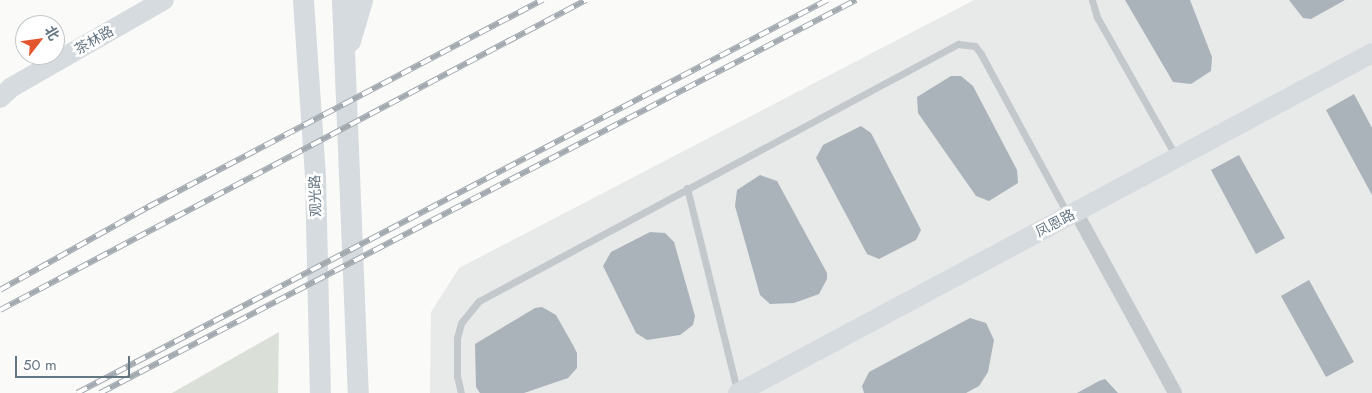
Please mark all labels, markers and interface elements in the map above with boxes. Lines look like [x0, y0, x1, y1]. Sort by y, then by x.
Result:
north arrow [15, 15, 65, 65]
text: 北 [40, 22, 64, 44]
street label: 茶林路 [72, 22, 116, 58]
street label: 观光路 [306, 175, 324, 217]
street label: 凤恩路 [1033, 206, 1077, 240]
scale bar [18, 346, 132, 378]
text: 50 m [23, 354, 57, 376]

